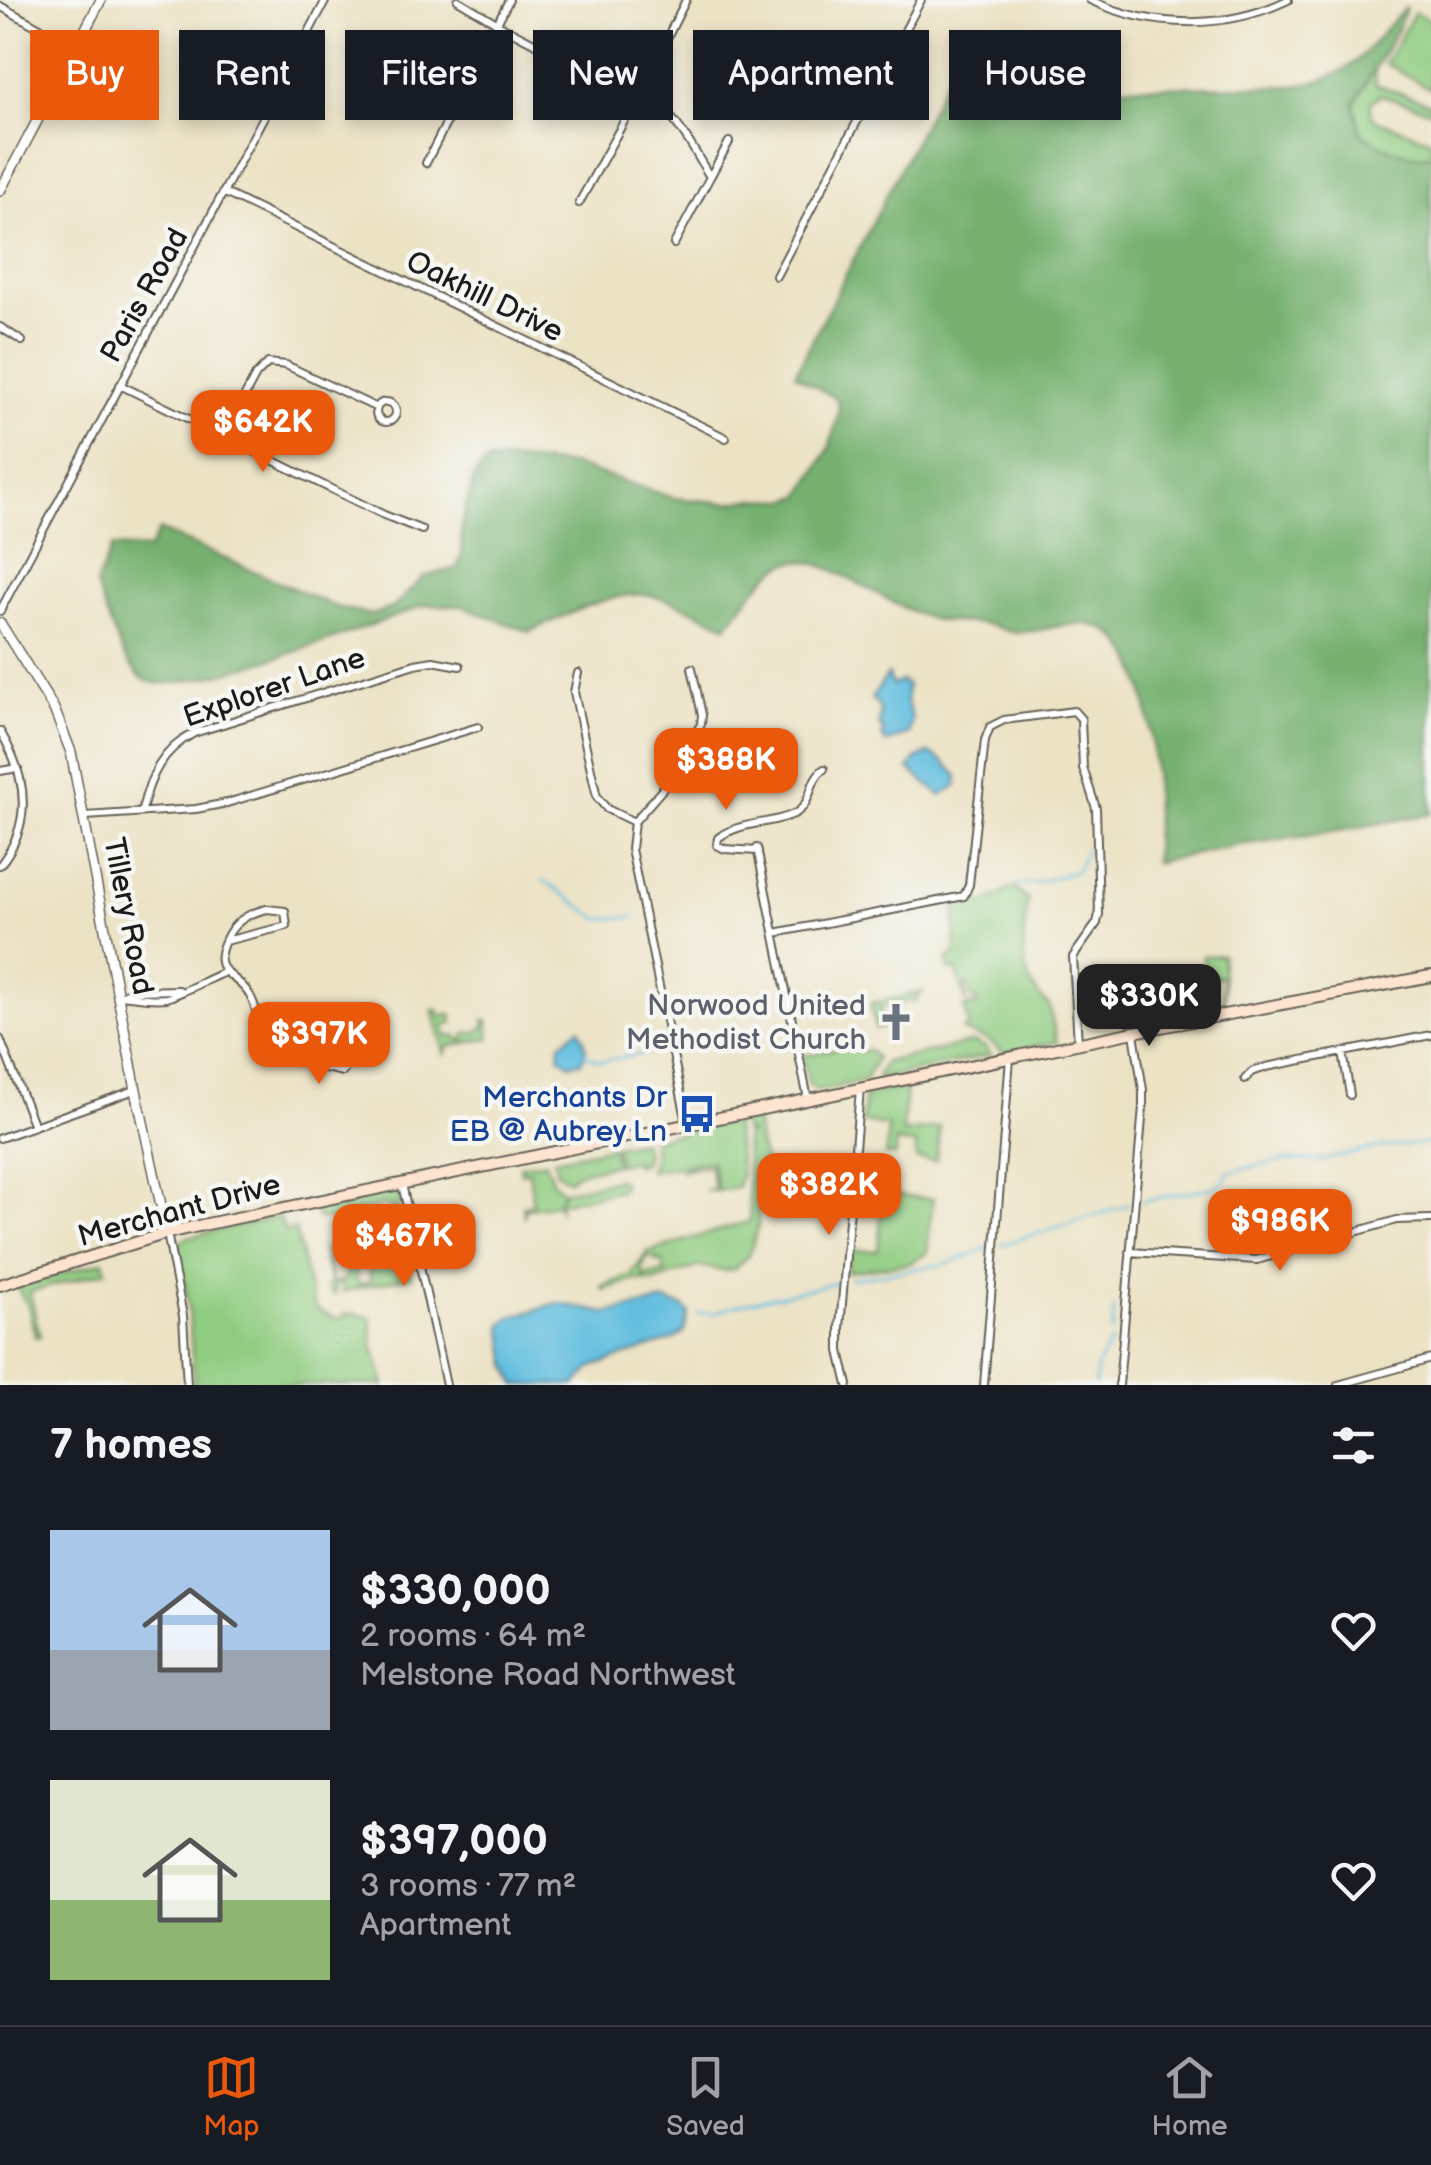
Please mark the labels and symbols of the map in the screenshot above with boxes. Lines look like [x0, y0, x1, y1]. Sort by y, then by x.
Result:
street label: Paris Road [93, 222, 196, 369]
street label: Oakhill Drive [400, 244, 569, 350]
pin: $642K [193, 390, 333, 475]
street label: Explorer Lane [179, 640, 370, 736]
pin: $388K [656, 728, 796, 813]
street label: Tillery Road [95, 835, 161, 998]
pin: $330K [1079, 964, 1219, 1049]
place label: Norwood United Methodist Church [626, 988, 866, 1058]
church icon: Norwood United Methodist Church [875, 1001, 917, 1043]
pin: $397K [249, 1002, 389, 1087]
place label: Merchants Dr EB @ Aubrey Ln [450, 1080, 668, 1150]
bus stop icon: Merchants Dr EB @ Aubrey Ln [676, 1093, 718, 1135]
pin: $382K [759, 1153, 899, 1238]
street label: Merchant Drive [74, 1167, 284, 1255]
pin: $986K [1210, 1189, 1350, 1274]
pin: $467K [334, 1204, 474, 1289]

